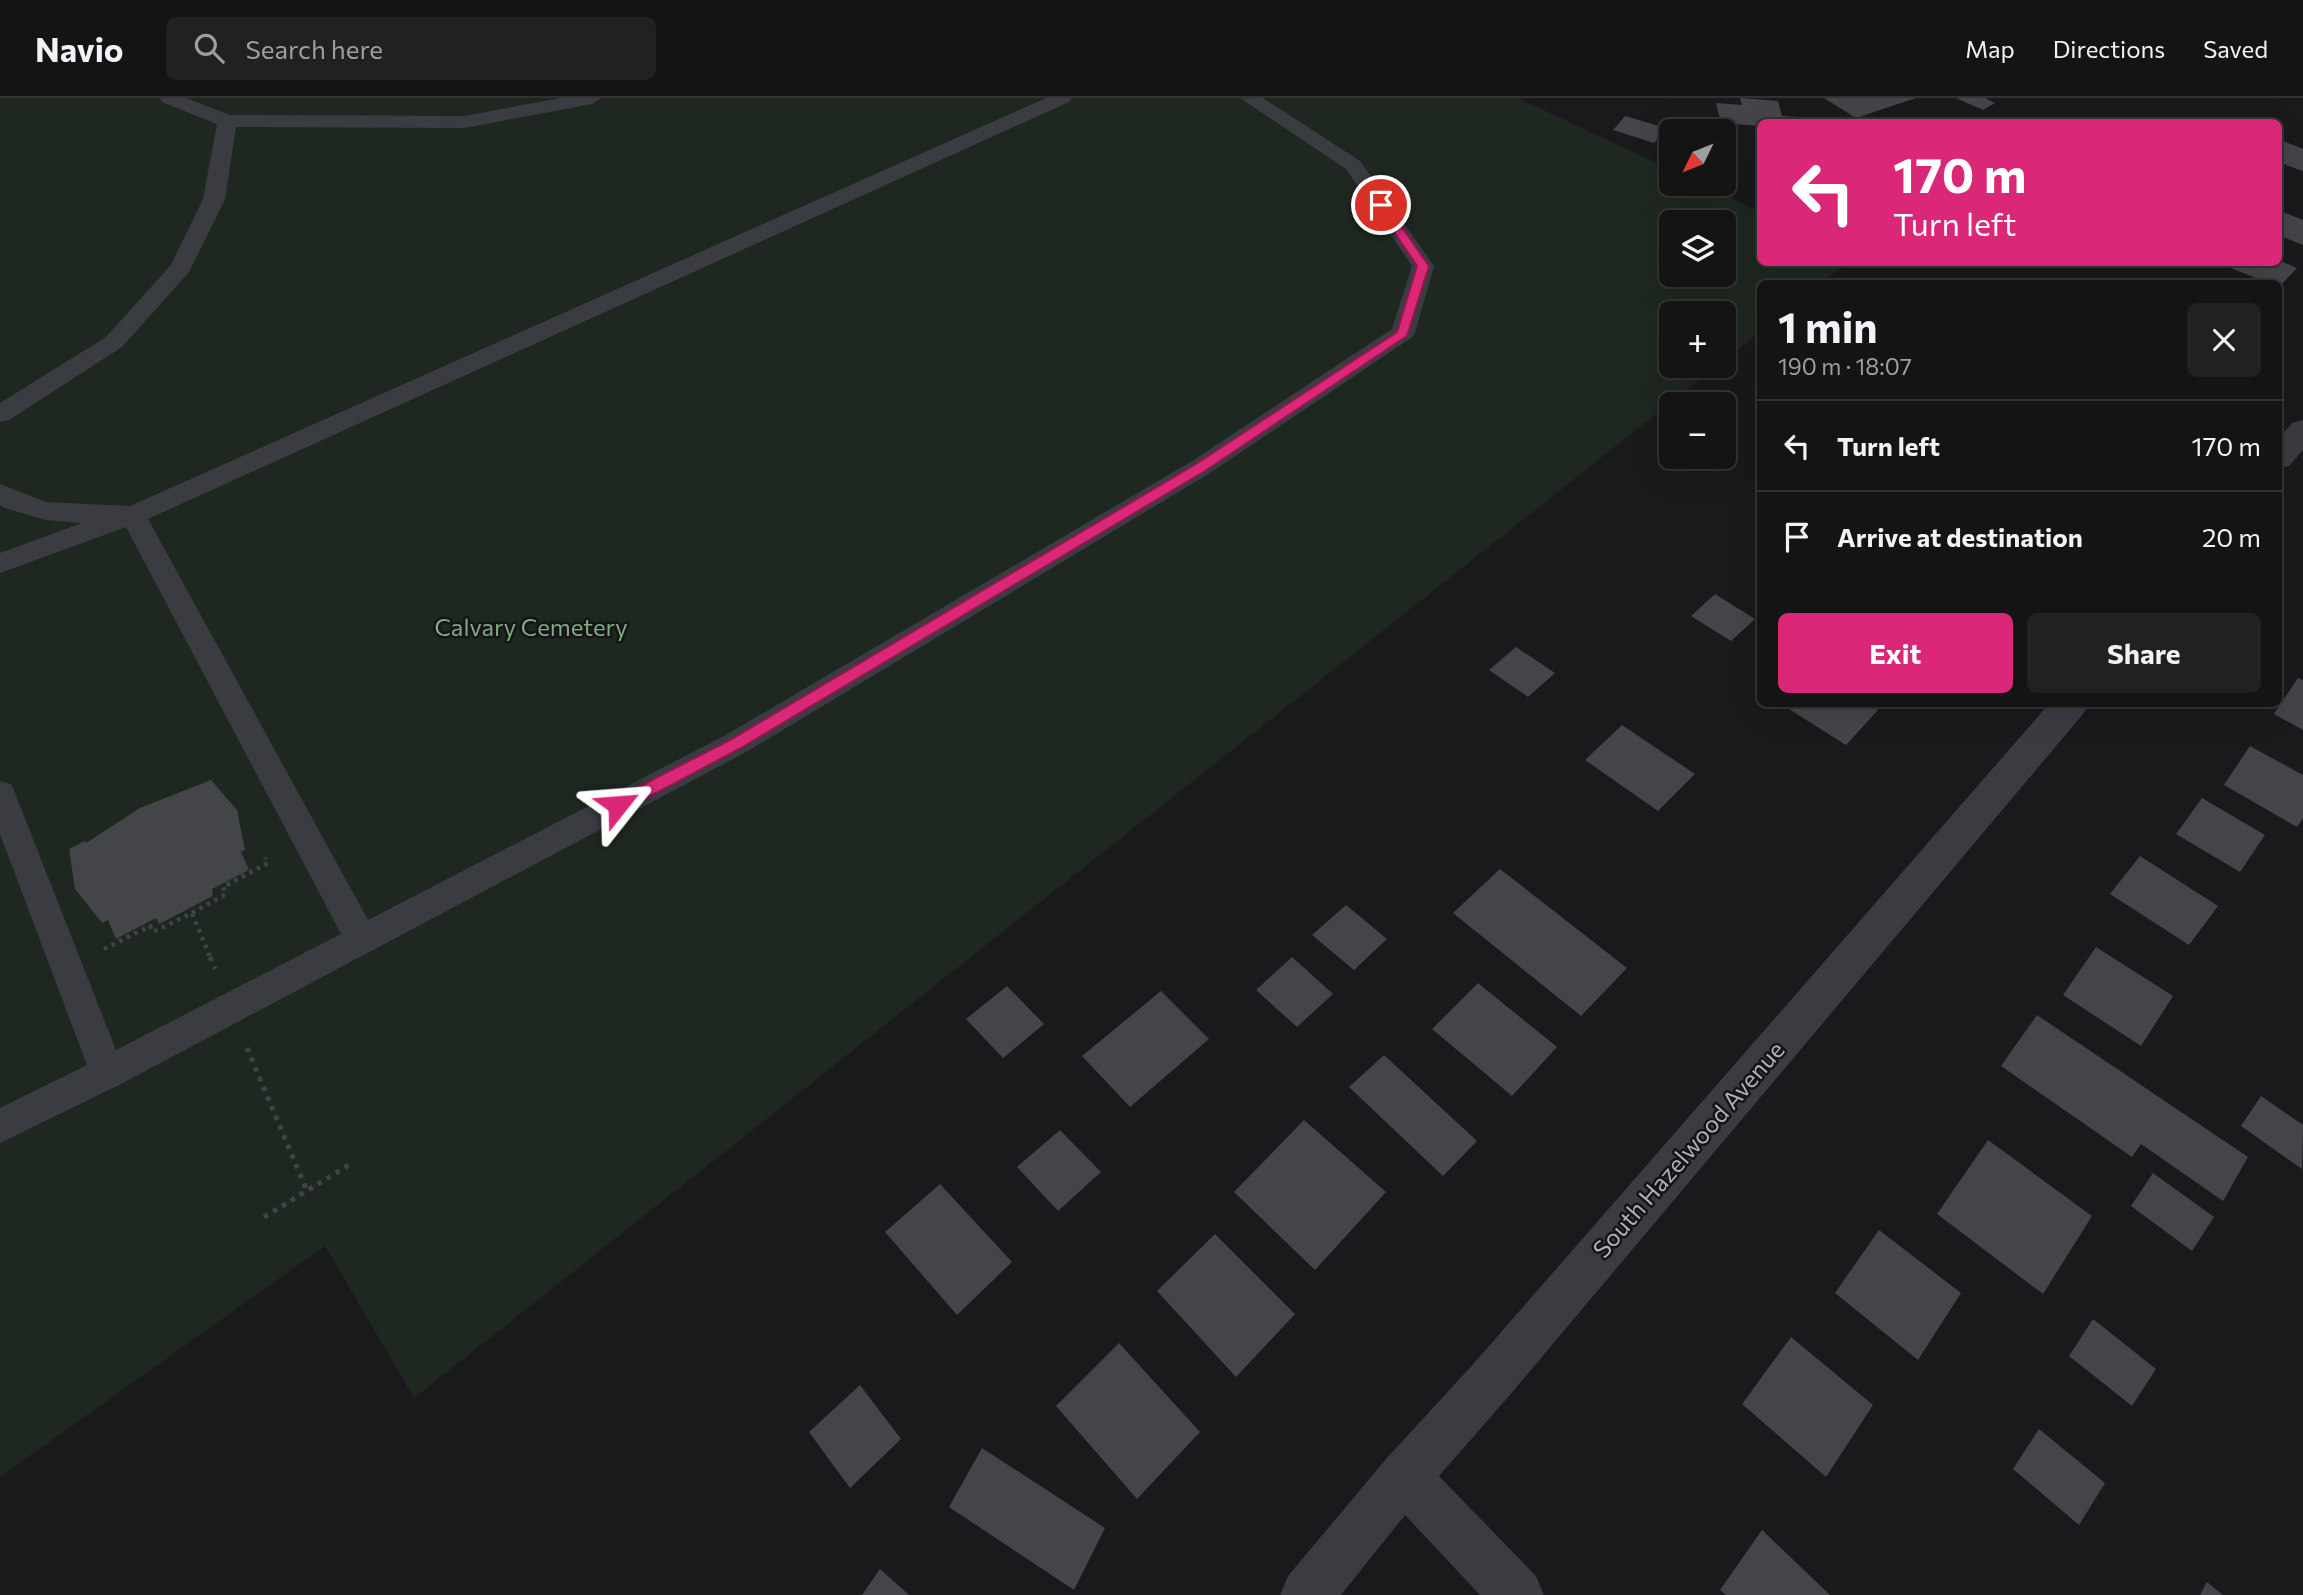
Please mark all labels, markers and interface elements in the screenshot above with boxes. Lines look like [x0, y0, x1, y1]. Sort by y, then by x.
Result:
search box [166, 17, 656, 80]
text: Navio [35, 28, 124, 69]
icon: search [190, 29, 228, 67]
text: Search here [246, 33, 383, 64]
text: Map [1965, 34, 2015, 63]
text: Directions [2053, 34, 2165, 63]
text: Saved [2203, 34, 2268, 63]
north arrow [1659, 119, 1736, 196]
map controls [1659, 119, 1736, 469]
text: 170 m [1893, 143, 2026, 203]
icon: left [1778, 147, 1869, 238]
pin [1351, 175, 1411, 235]
icon: arrive [1362, 186, 1400, 224]
text: Turn left [1893, 203, 2017, 243]
button: layers [1659, 210, 1736, 287]
text: 1 min [1778, 300, 1878, 352]
button: + [1659, 301, 1736, 378]
button: close [2187, 303, 2261, 377]
text: 190 m · 18:07 [1778, 352, 1912, 380]
button: − [1659, 392, 1736, 469]
icon: left [1778, 427, 1816, 465]
text: Turn left [1837, 430, 1940, 461]
text: 170 m [2192, 430, 2261, 461]
icon: arrive [1778, 518, 1816, 556]
text: Arrive at destination [1837, 521, 2083, 552]
text: 20 m [2202, 521, 2261, 552]
park label: Calvary Cemetery [434, 612, 628, 641]
button: Exit [1778, 613, 2013, 693]
button: Share [2027, 613, 2261, 693]
position arrow [581, 768, 655, 842]
street label: South Hazelwood Avenue [1586, 1035, 1790, 1263]

